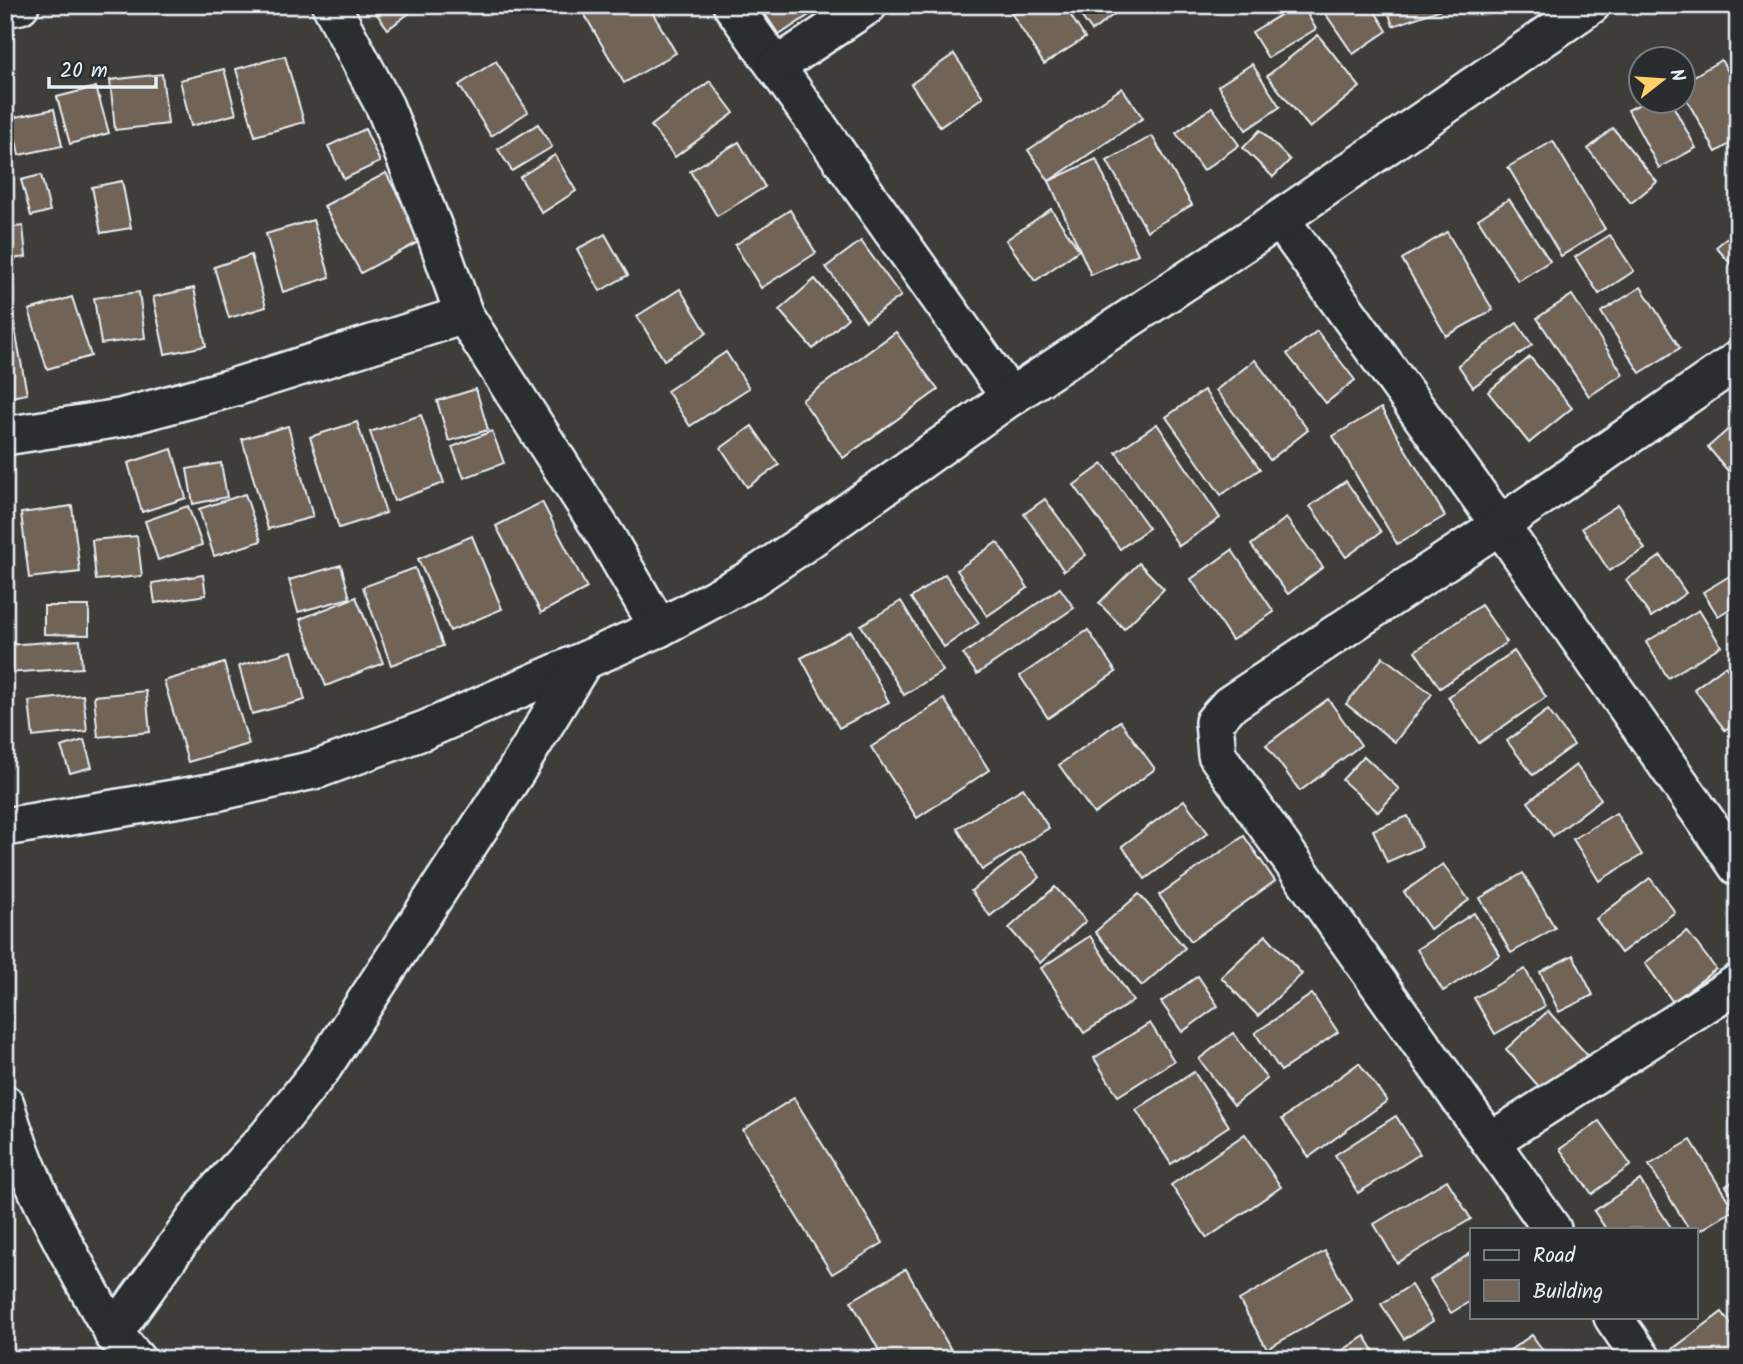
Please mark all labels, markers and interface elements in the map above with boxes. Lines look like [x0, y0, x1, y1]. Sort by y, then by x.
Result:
scale bar [49, 46, 156, 90]
north arrow [1628, 46, 1698, 116]
text: 20 m [60, 55, 108, 88]
text: N [1660, 65, 1692, 86]
legend [1470, 1228, 1698, 1318]
text: Road [1533, 1240, 1576, 1273]
text: Building [1533, 1276, 1603, 1309]

